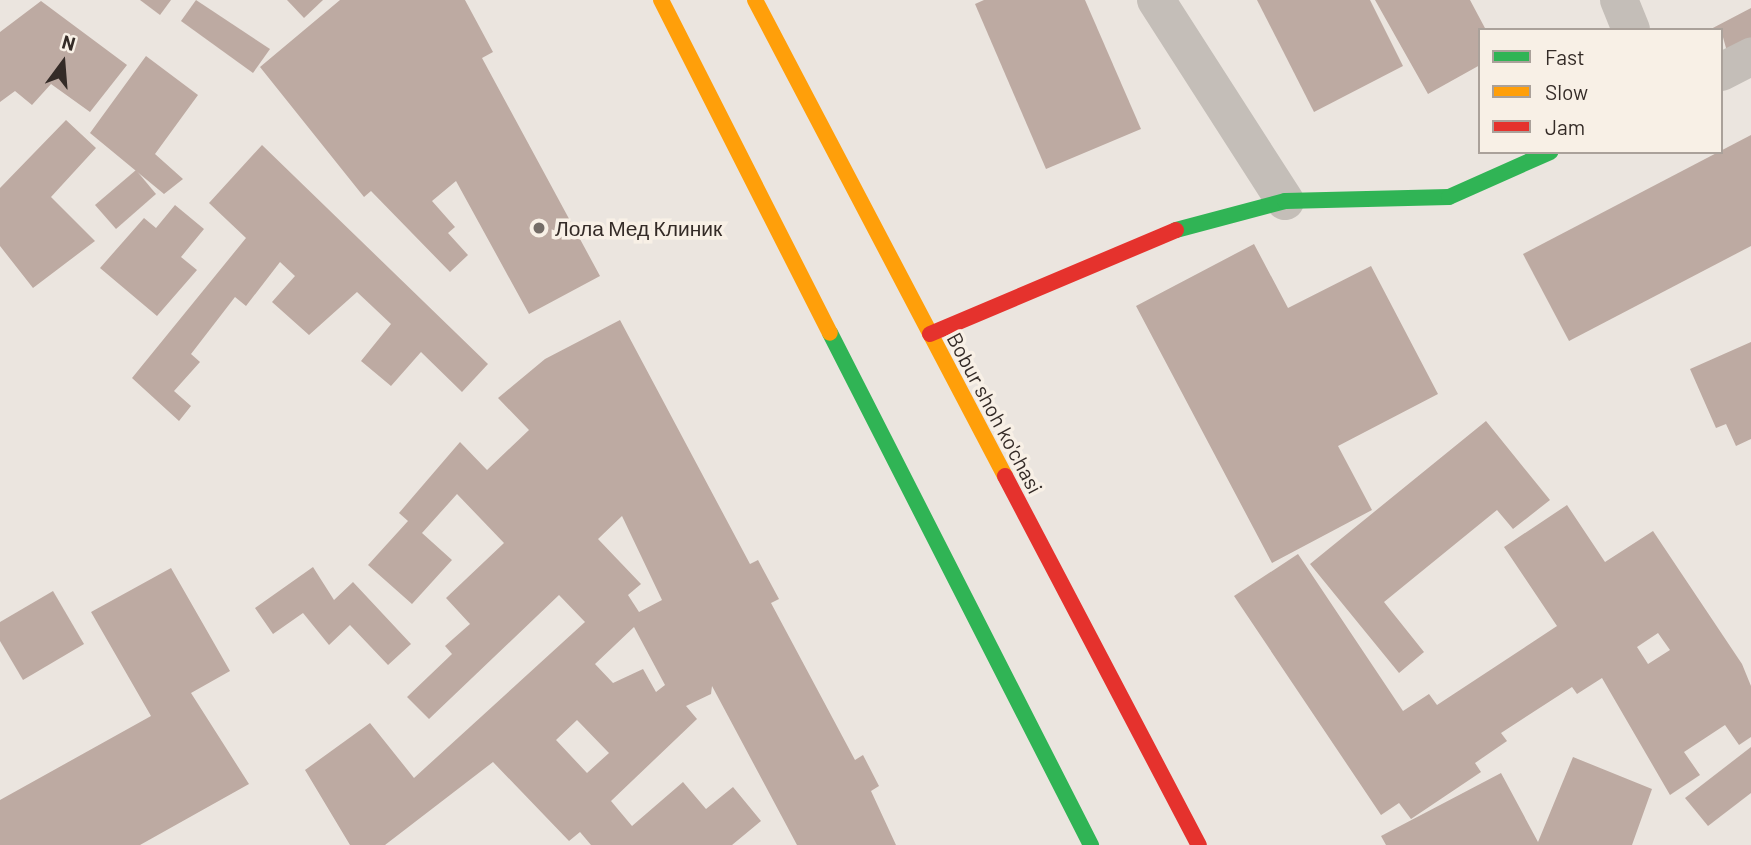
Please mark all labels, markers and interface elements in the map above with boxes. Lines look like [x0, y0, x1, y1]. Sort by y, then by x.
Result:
north arrow [28, 28, 98, 98]
legend [1478, 28, 1723, 154]
text: N [60, 30, 78, 55]
text: Fast [1545, 44, 1585, 69]
text: Slow [1545, 79, 1588, 104]
text: Jam [1545, 114, 1585, 139]
place label: Лола Мед Клиник [555, 215, 722, 241]
marker: Лола Мед Клиник [529, 218, 549, 238]
street label: Bobur shoh ko'chasi [942, 328, 1048, 498]

